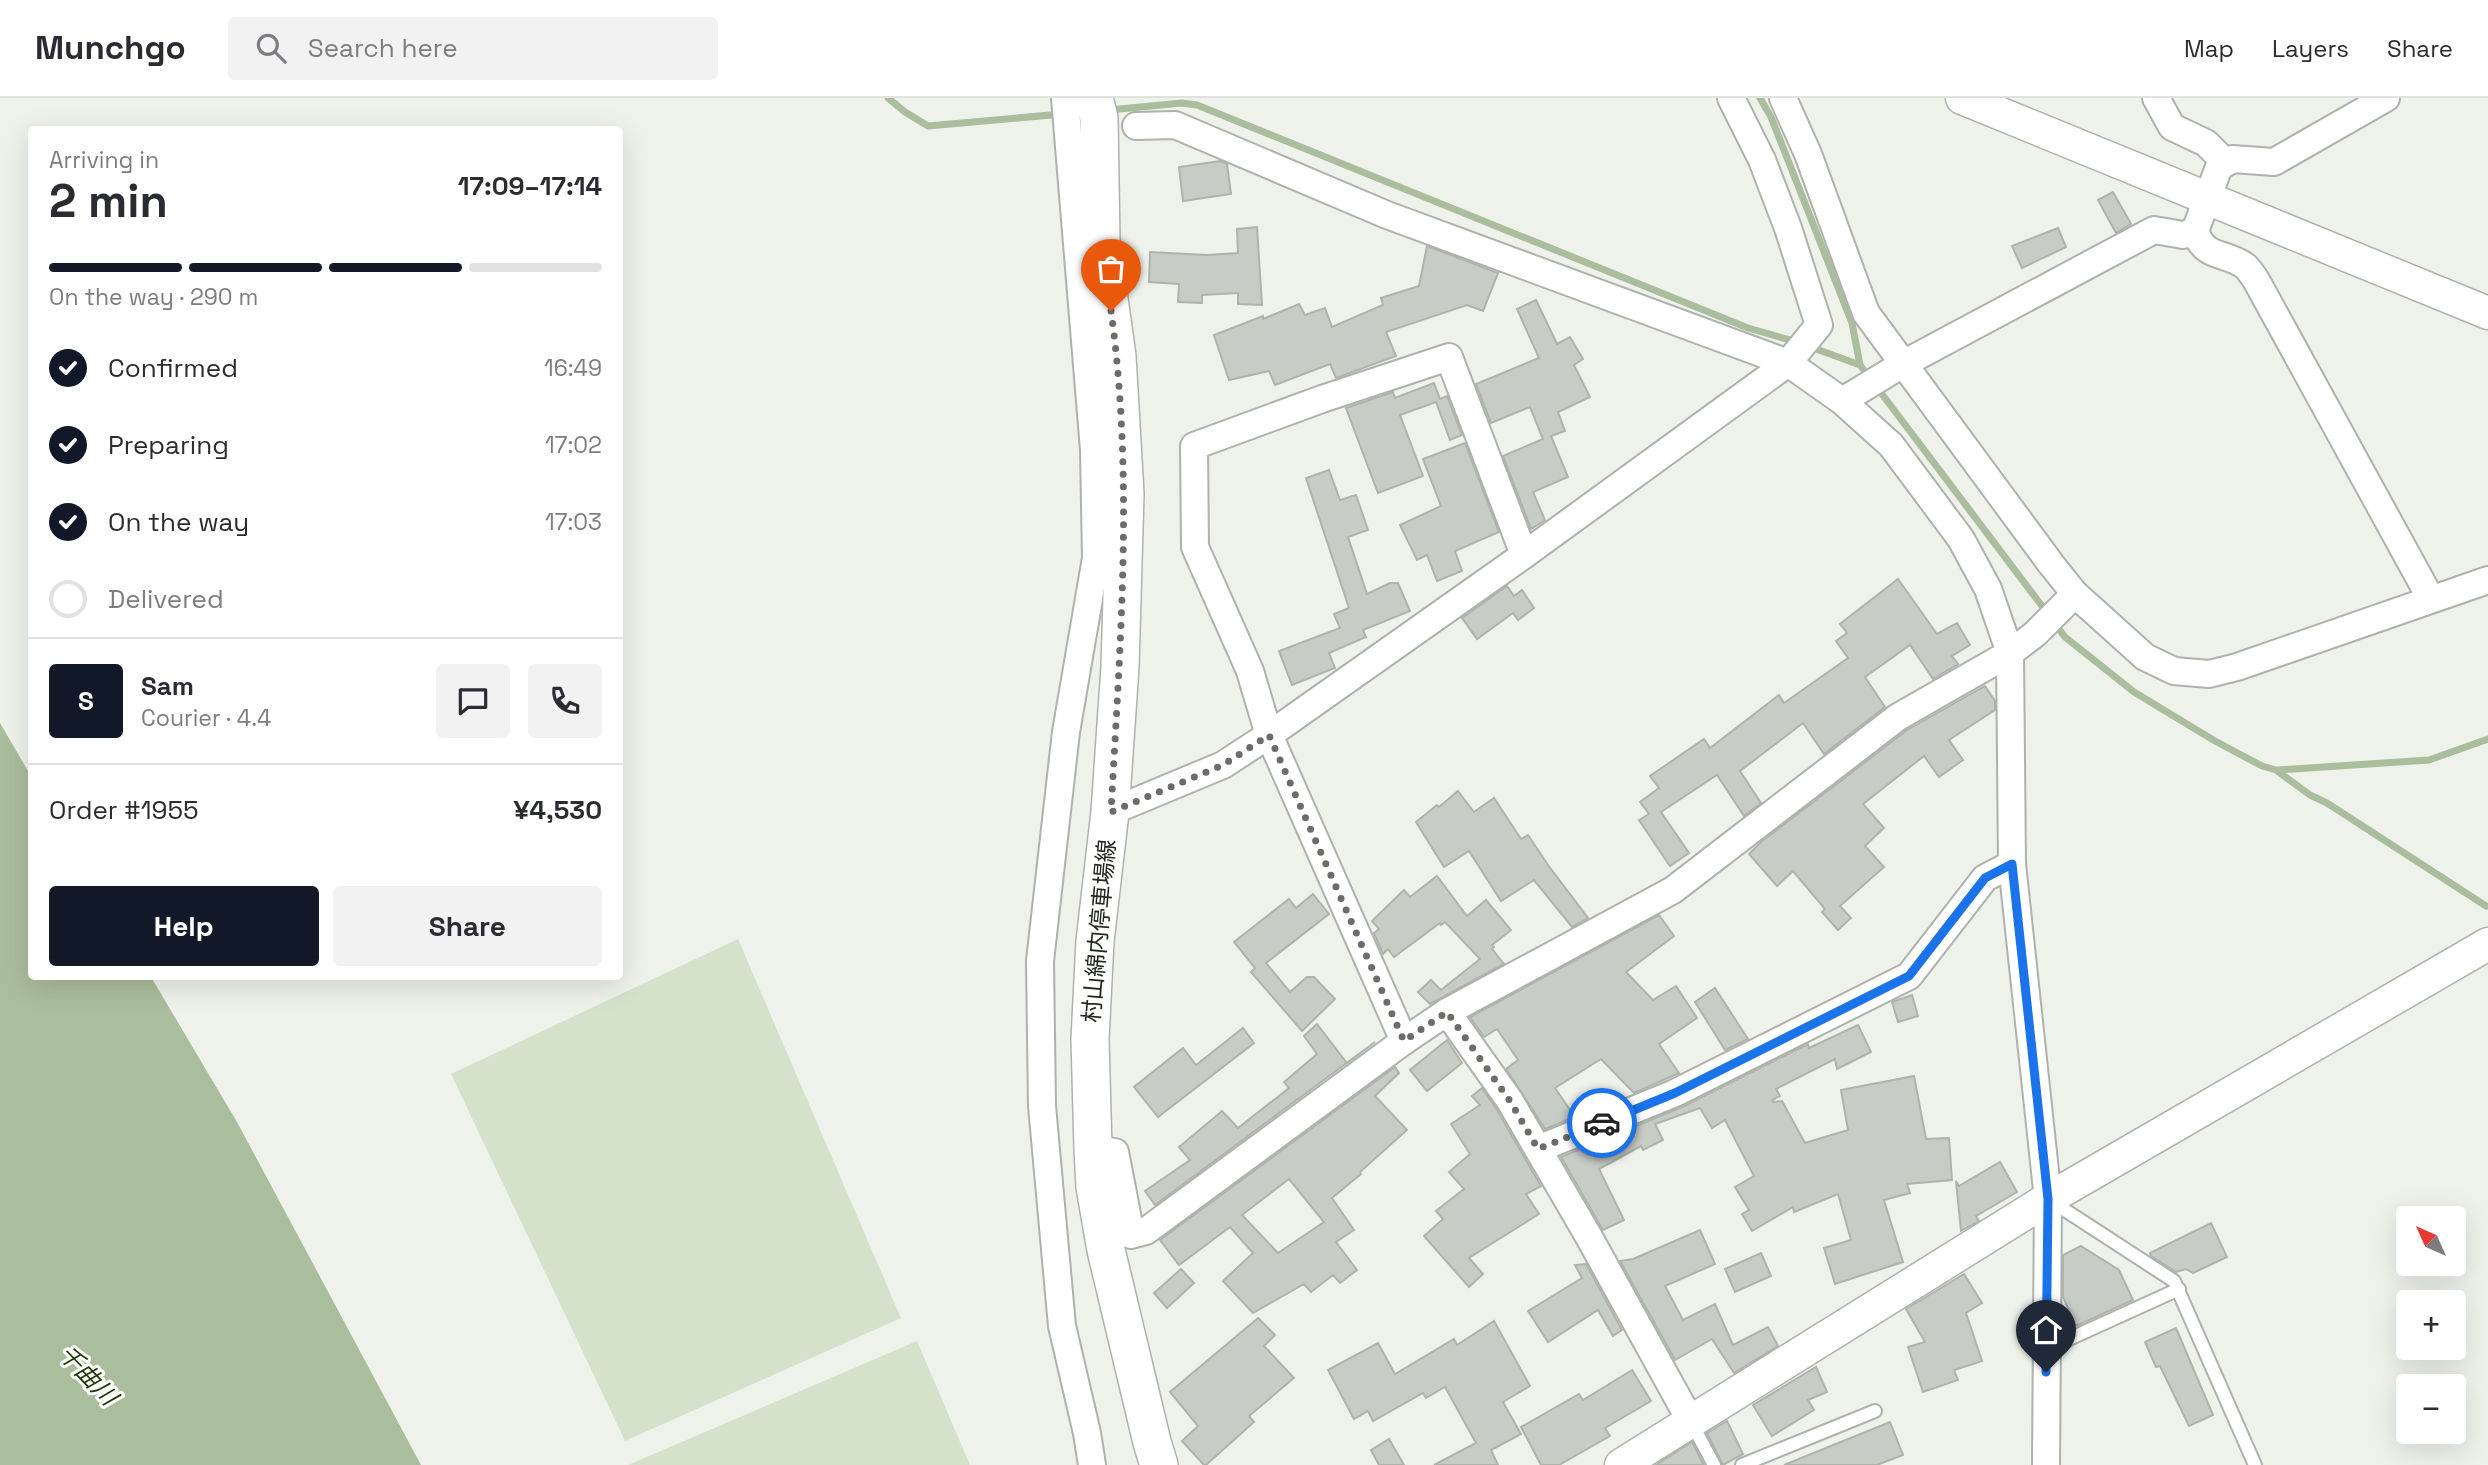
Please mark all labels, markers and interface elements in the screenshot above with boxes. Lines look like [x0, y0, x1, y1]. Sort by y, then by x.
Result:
search box [228, 17, 718, 80]
text: Munchgo [35, 27, 186, 69]
icon: search [252, 29, 290, 67]
text: Search here [308, 31, 458, 65]
text: Map [2184, 33, 2234, 64]
text: Layers [2272, 33, 2349, 64]
text: Share [2387, 33, 2453, 64]
text: Arriving in [49, 145, 159, 175]
text: 17:09–17:14 [458, 169, 602, 203]
text: 2 min [49, 172, 168, 230]
pin [1081, 239, 1141, 311]
icon: bag [1092, 250, 1130, 288]
text: On the way · 290 m [49, 282, 258, 312]
icon: check [49, 349, 87, 387]
text: Confirmed [108, 351, 238, 385]
text: 16:49 [544, 353, 602, 383]
icon: check [49, 426, 87, 464]
text: Preparing [108, 428, 229, 462]
text: 17:02 [545, 430, 602, 460]
icon: check [49, 503, 87, 541]
text: On the way [108, 505, 249, 539]
text: 17:03 [545, 507, 602, 537]
text: Delivered [108, 582, 224, 616]
button: chat [436, 664, 510, 738]
button: phone [528, 664, 602, 738]
text: Sam [141, 669, 194, 703]
text: S [78, 684, 94, 718]
text: Courier · 4.4 [141, 703, 271, 733]
text: Order #1955 [49, 793, 199, 827]
text: ¥4,530 [513, 793, 602, 827]
street label: 村山綿内停車場線 [1076, 838, 1122, 1024]
button: Help [49, 886, 319, 966]
button: Share [333, 886, 602, 966]
courier [1567, 1088, 1637, 1158]
icon: car [1583, 1104, 1621, 1142]
north arrow [2396, 1206, 2466, 1276]
map controls [2396, 1206, 2466, 1444]
button: + [2396, 1290, 2466, 1360]
pin [2016, 1300, 2076, 1372]
icon: home [2027, 1311, 2065, 1349]
water label: 千曲川 [52, 1338, 126, 1414]
button: − [2396, 1374, 2466, 1444]

